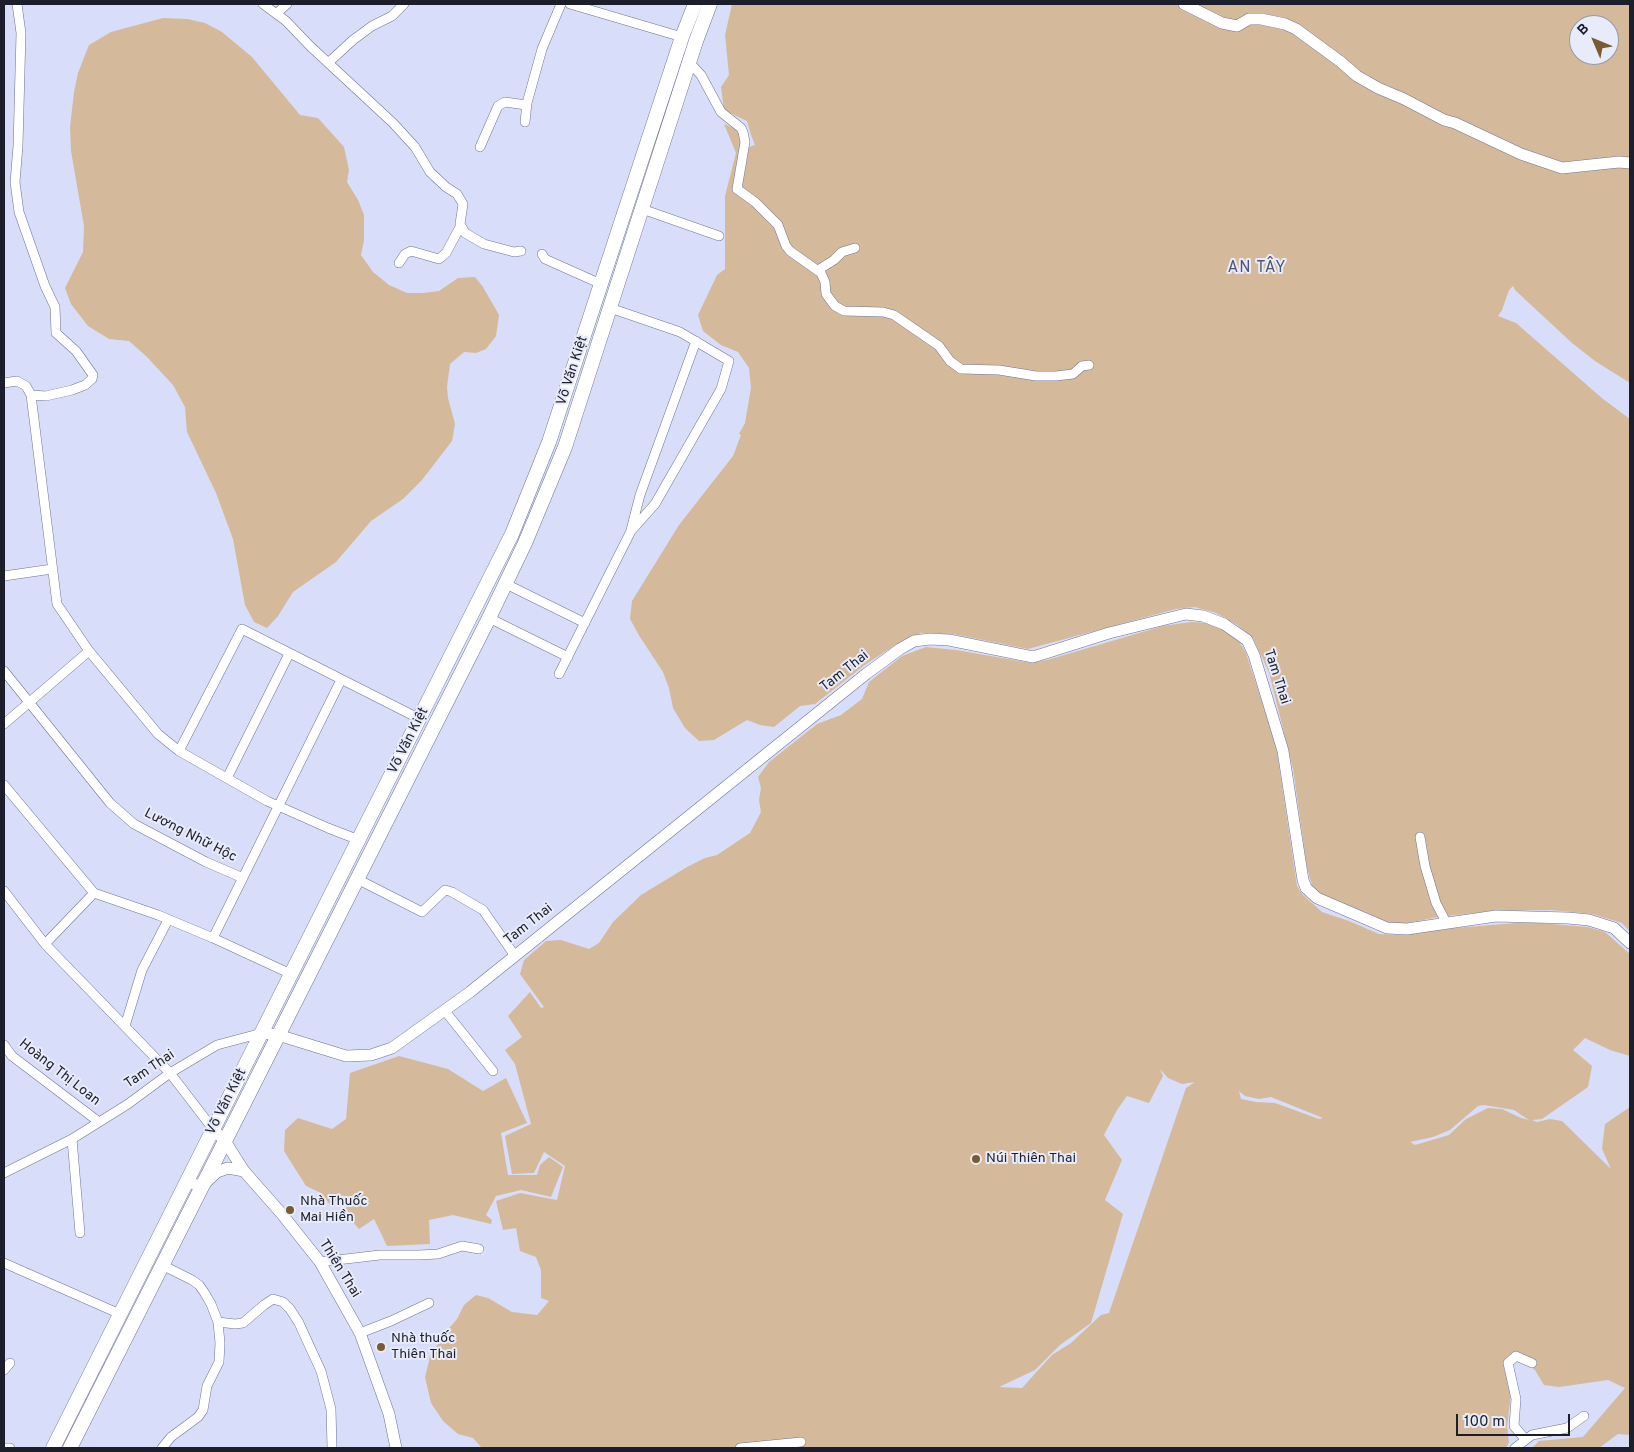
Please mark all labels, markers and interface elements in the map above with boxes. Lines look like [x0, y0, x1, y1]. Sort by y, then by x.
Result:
north arrow [1569, 15, 1619, 65]
text: B [1574, 20, 1593, 39]
district label: AN TÂY [1227, 259, 1287, 279]
street label: Võ Văn Kiệt [554, 334, 592, 408]
street label: Tam Thai [1259, 647, 1293, 707]
street label: Tam Thai [817, 648, 873, 696]
street label: Võ Văn Kiệt [385, 705, 433, 777]
street label: Lương Nhữ Hộc [141, 805, 239, 867]
street label: Tam Thai [501, 901, 557, 949]
street label: Hoàng Thị Loan [15, 1036, 103, 1110]
street label: Tam Thai [122, 1047, 178, 1093]
street label: Võ Văn Kiệt [203, 1066, 251, 1138]
place label: Núi Thiên Thai [986, 1151, 1076, 1167]
marker: Núi Thiên Thai [970, 1153, 982, 1165]
place label: Nhà Thuốc Mai Hiền [300, 1194, 368, 1226]
marker: Nhà Thuốc Mai Hiền [284, 1204, 296, 1216]
street label: Thiên Thai [315, 1237, 363, 1301]
place label: Nhà thuốc Thiên Thai [391, 1331, 456, 1364]
marker: Nhà thuốc Thiên Thai [375, 1341, 387, 1353]
scale bar [1459, 1404, 1573, 1436]
text: 100 m [1464, 1413, 1505, 1432]

